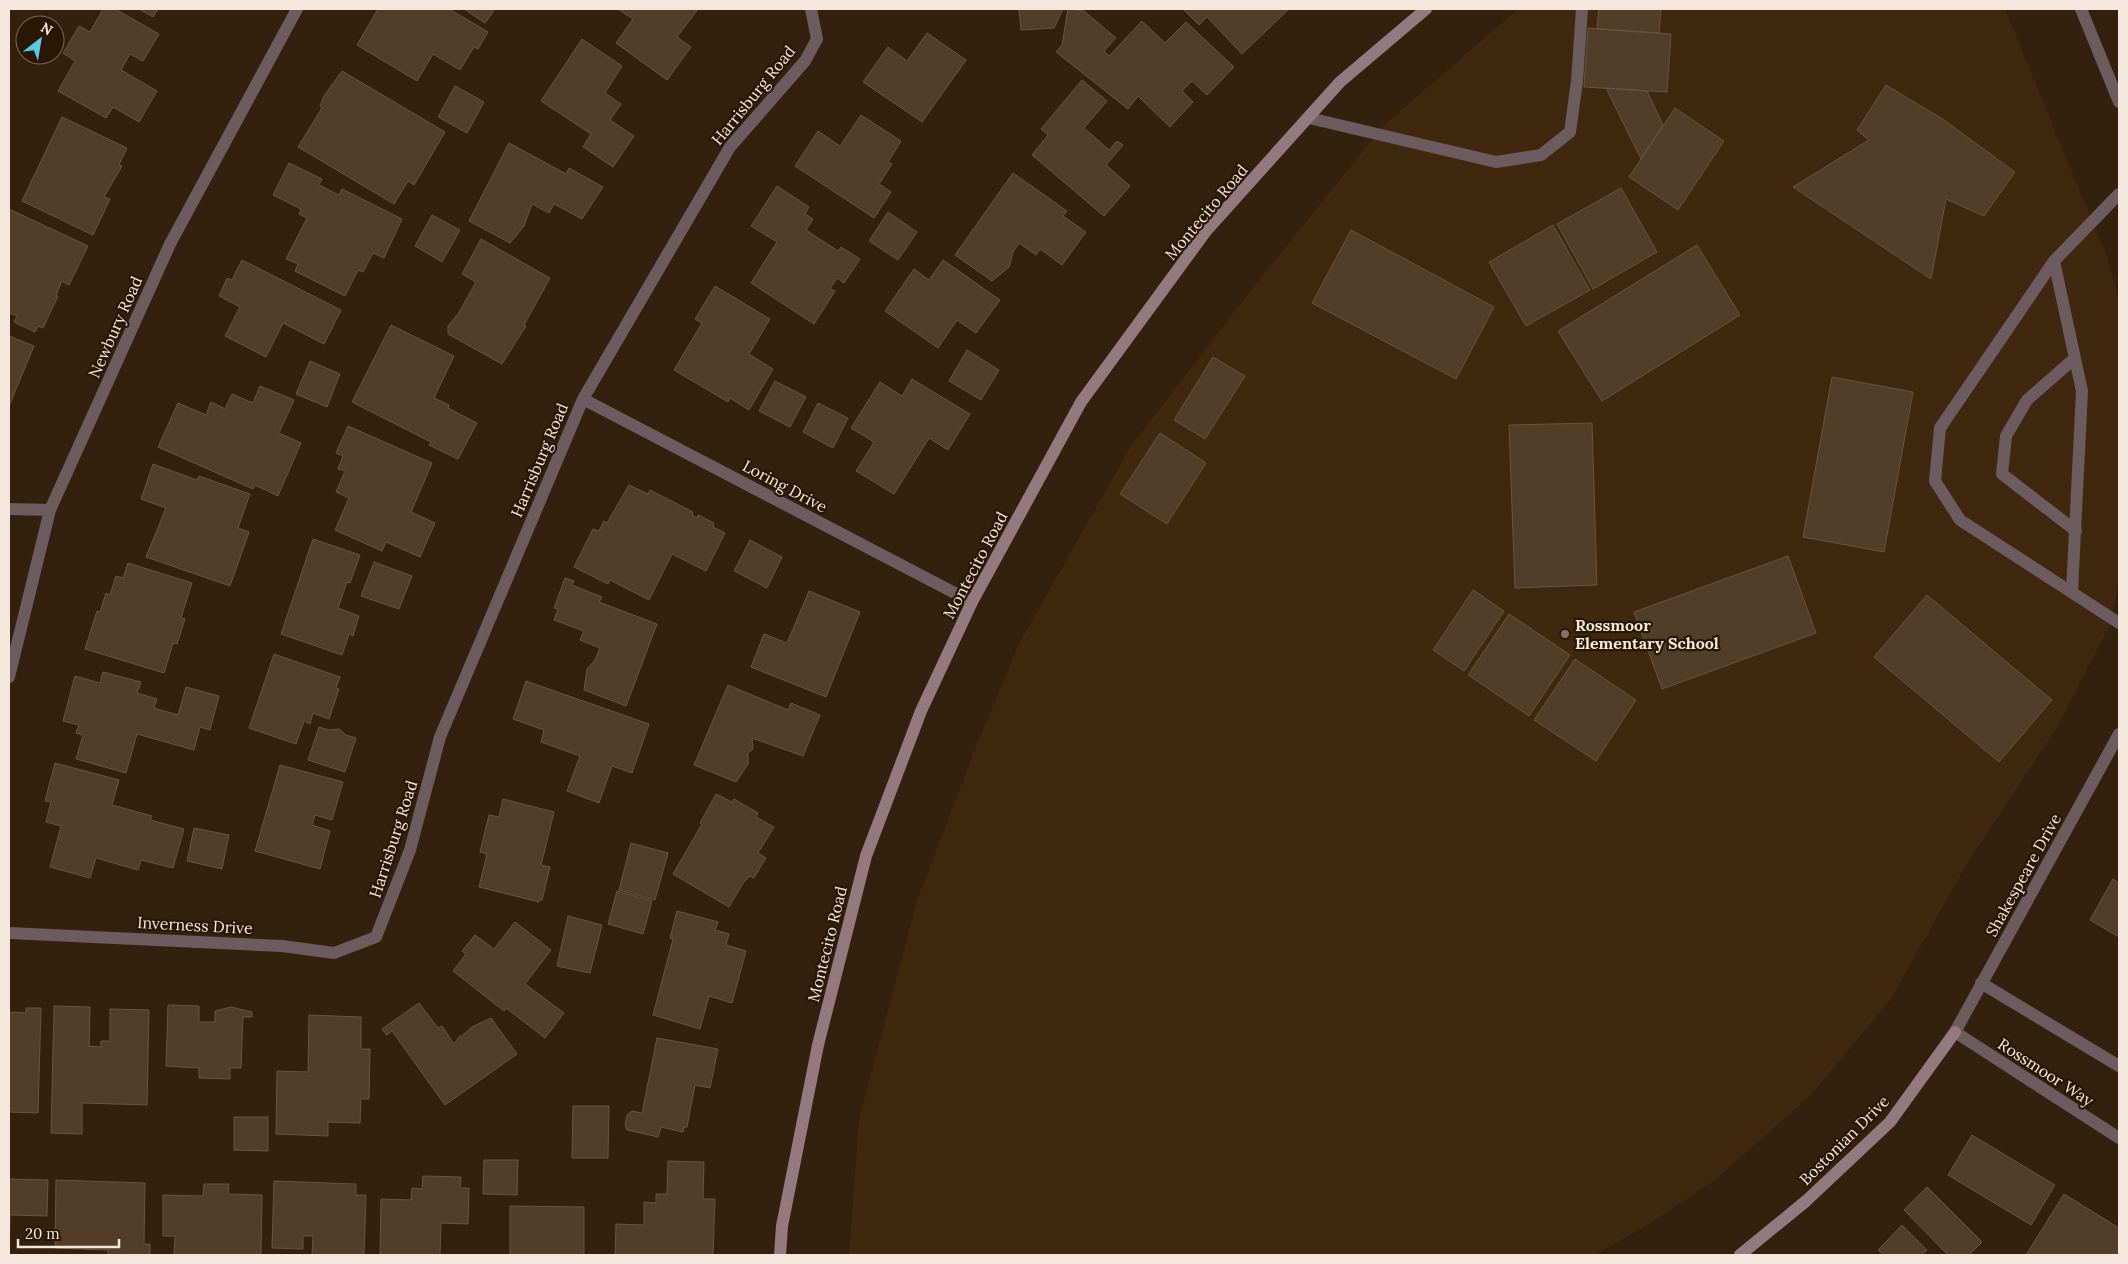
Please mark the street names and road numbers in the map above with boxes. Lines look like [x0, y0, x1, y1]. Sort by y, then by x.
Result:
street label: Harrisburg Road [707, 41, 800, 149]
street label: Montecito Road [1160, 160, 1252, 264]
street label: Newbury Road [84, 273, 147, 381]
street label: Harrisburg Road [506, 399, 572, 520]
street label: Loring Drive [739, 455, 831, 517]
street label: Montecito Road [938, 508, 1012, 622]
street label: Harrisburg Road [365, 777, 422, 900]
street label: Shakespeare Drive [1981, 810, 2065, 940]
street label: Montecito Road [803, 884, 851, 1004]
street label: Inverness Drive [137, 912, 254, 938]
street label: Rossmoor Way [1994, 1034, 2098, 1111]
street label: Bostonian Drive [1795, 1091, 1893, 1189]

